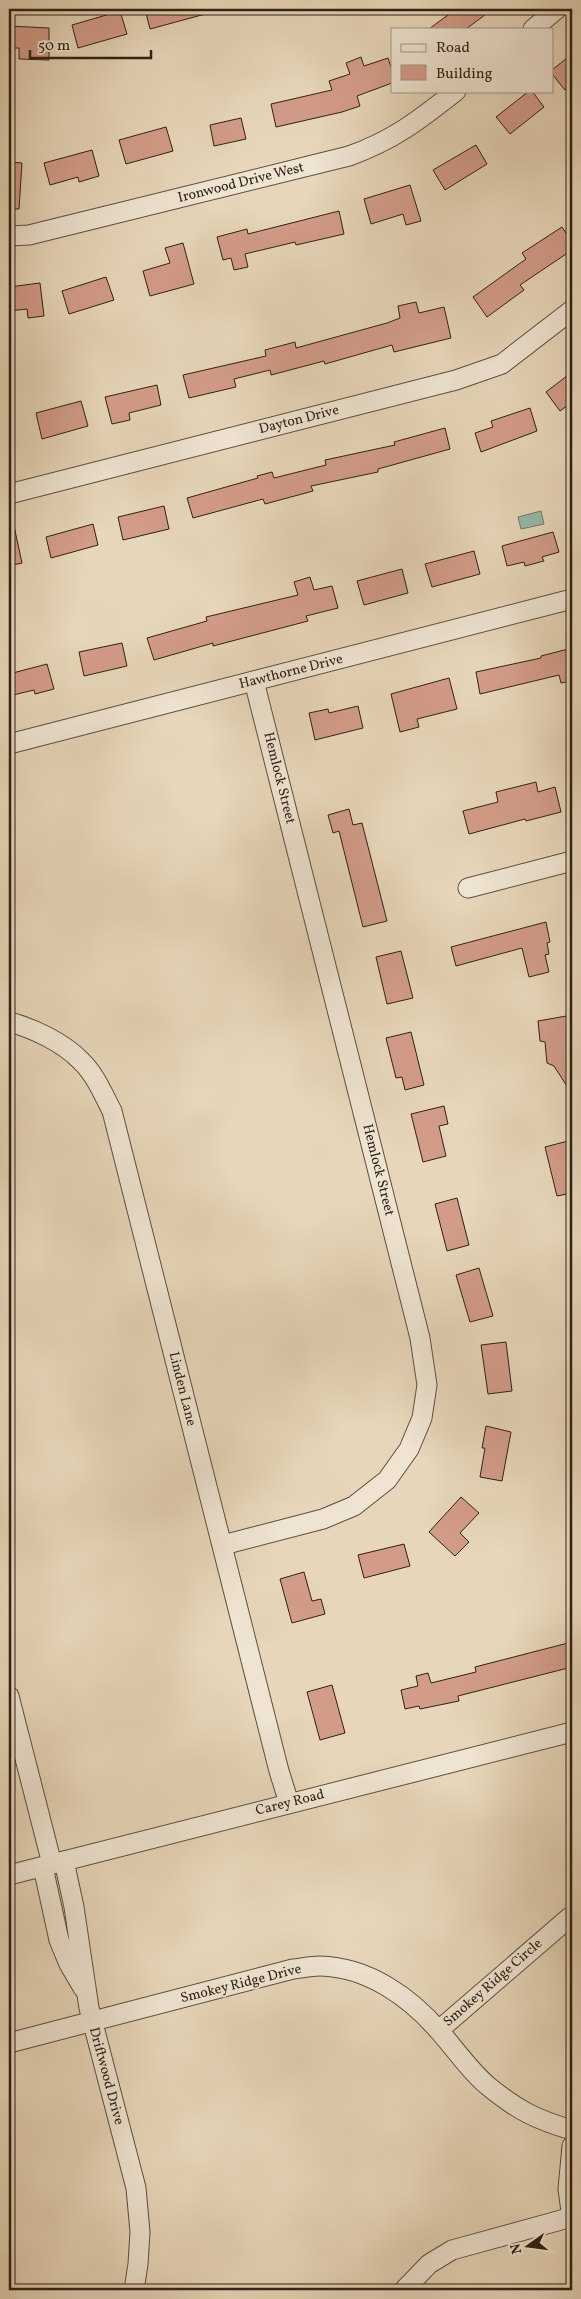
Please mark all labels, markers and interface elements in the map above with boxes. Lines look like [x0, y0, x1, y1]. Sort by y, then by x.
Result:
scale bar [30, 28, 151, 60]
legend [391, 28, 554, 92]
text: 50 m [38, 36, 70, 57]
text: Road [436, 38, 470, 59]
text: Building [436, 64, 493, 85]
street label: Ironwood Drive West [176, 158, 306, 208]
street label: Dayton Drive [257, 401, 341, 439]
street label: Hawthorne Drive [237, 650, 345, 694]
street label: Hemlock Street [258, 730, 300, 826]
street label: Hemlock Street [357, 1122, 399, 1218]
street label: Linden Lane [164, 1350, 200, 1428]
street label: Carey Road [254, 1785, 326, 1821]
street label: Smokey Ridge Circle [439, 1934, 547, 2031]
street label: Smokey Ridge Drive [179, 1960, 304, 2008]
street label: Driftwood Drive [84, 2025, 128, 2127]
north arrow [504, 2222, 554, 2272]
text: N [506, 2242, 527, 2256]

